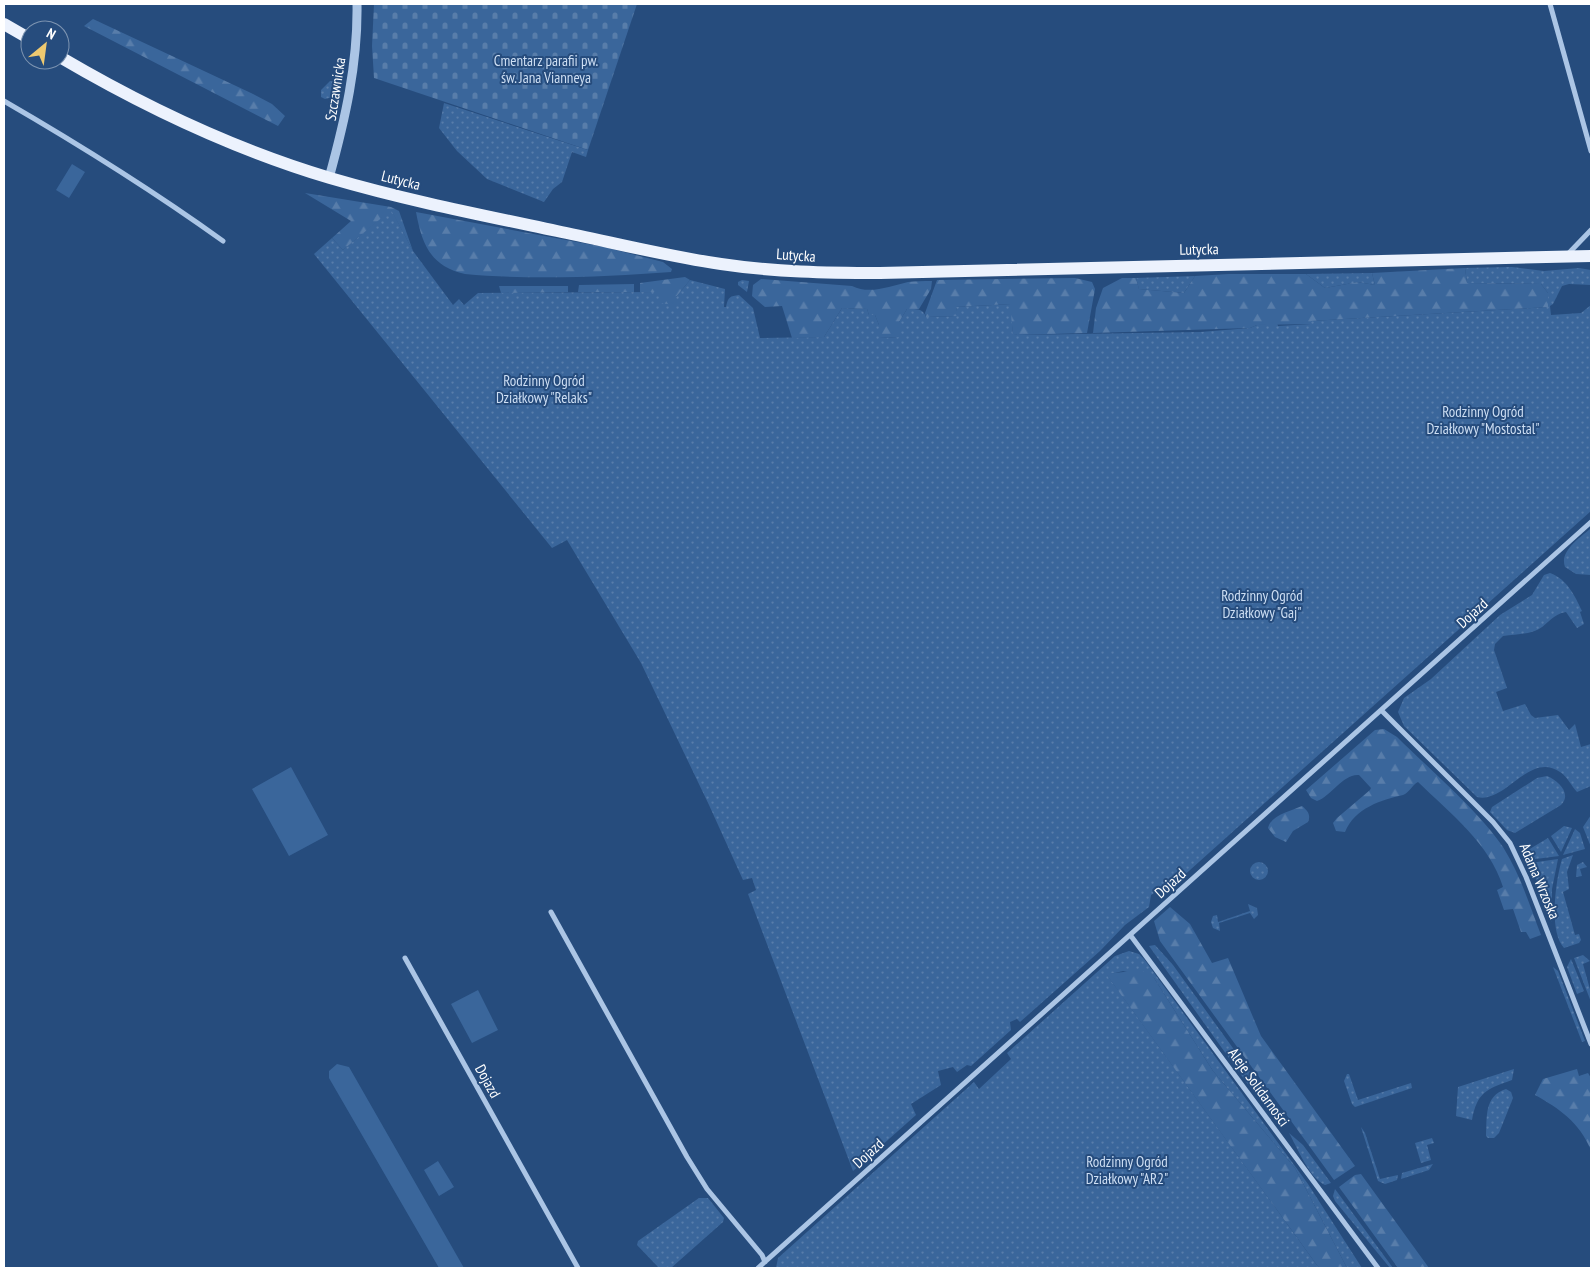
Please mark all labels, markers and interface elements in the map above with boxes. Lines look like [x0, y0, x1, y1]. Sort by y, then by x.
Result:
north arrow [20, 20, 70, 70]
text: N [44, 24, 59, 43]
park label: Cmentarz parafii pw. św. Jana Vianneya [494, 51, 599, 87]
street label: Szczawnicka [321, 56, 349, 122]
street label: Lutycka [380, 166, 422, 194]
street label: Lutycka [1179, 239, 1219, 259]
street label: Lutycka [776, 244, 816, 266]
park label: Rodzinny Ogród Działkowy "Relaks" [496, 371, 592, 407]
park label: Rodzinny Ogród Działkowy "Mostostal" [1426, 402, 1540, 438]
park label: Rodzinny Ogród Działkowy "Gaj" [1221, 586, 1303, 622]
street label: Dojazd [1452, 594, 1492, 632]
street label: Adama Wrzoska [1516, 840, 1564, 922]
street label: Dojazd [1150, 864, 1190, 902]
street label: Aleje Solidarności [1224, 1044, 1294, 1130]
street label: Dojazd [471, 1061, 505, 1101]
street label: Dojazd [848, 1134, 888, 1172]
park label: Rodzinny Ogród Działkowy "AR2" [1086, 1152, 1168, 1188]

